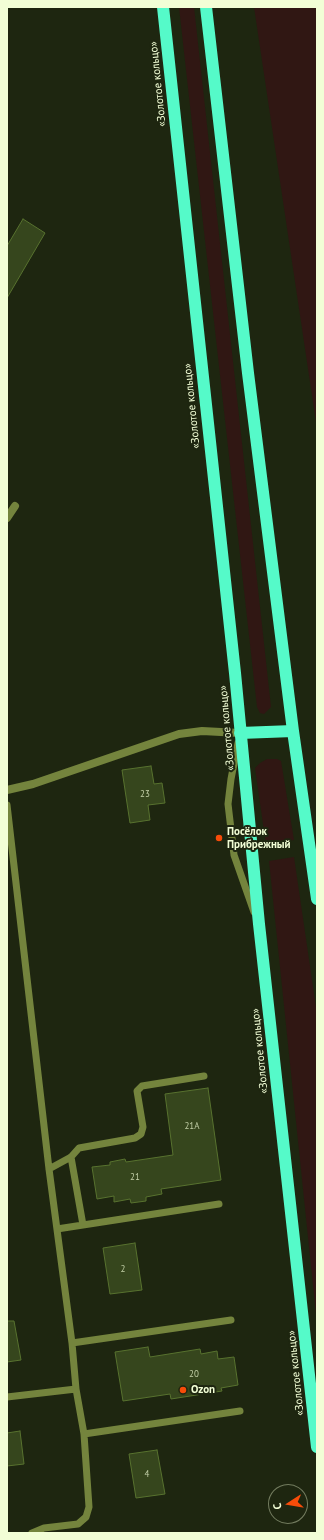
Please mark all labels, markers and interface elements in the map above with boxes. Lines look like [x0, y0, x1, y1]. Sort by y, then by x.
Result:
street label: «Золотое кольцо» [147, 41, 169, 127]
street label: «Золотое кольцо» [181, 363, 203, 449]
street label: «Золотое кольцо» [217, 685, 237, 771]
house number: 23 [140, 789, 150, 799]
place label: Посёлок Прибрежный [227, 825, 291, 851]
marker: Посёлок Прибрежный [214, 833, 224, 843]
street label: «Золотое кольцо» [249, 1008, 271, 1094]
house number: 21А [184, 1121, 200, 1131]
house number: 21 [130, 1172, 140, 1182]
house number: 2 [121, 1264, 125, 1274]
street label: «Золотое кольцо» [285, 1330, 307, 1416]
house number: 20 [189, 1369, 199, 1379]
place label: Ozon [191, 1383, 215, 1397]
marker: Ozon [178, 1385, 188, 1395]
house number: 4 [145, 1469, 149, 1479]
north arrow [268, 1484, 308, 1524]
text: С [270, 1502, 285, 1511]

